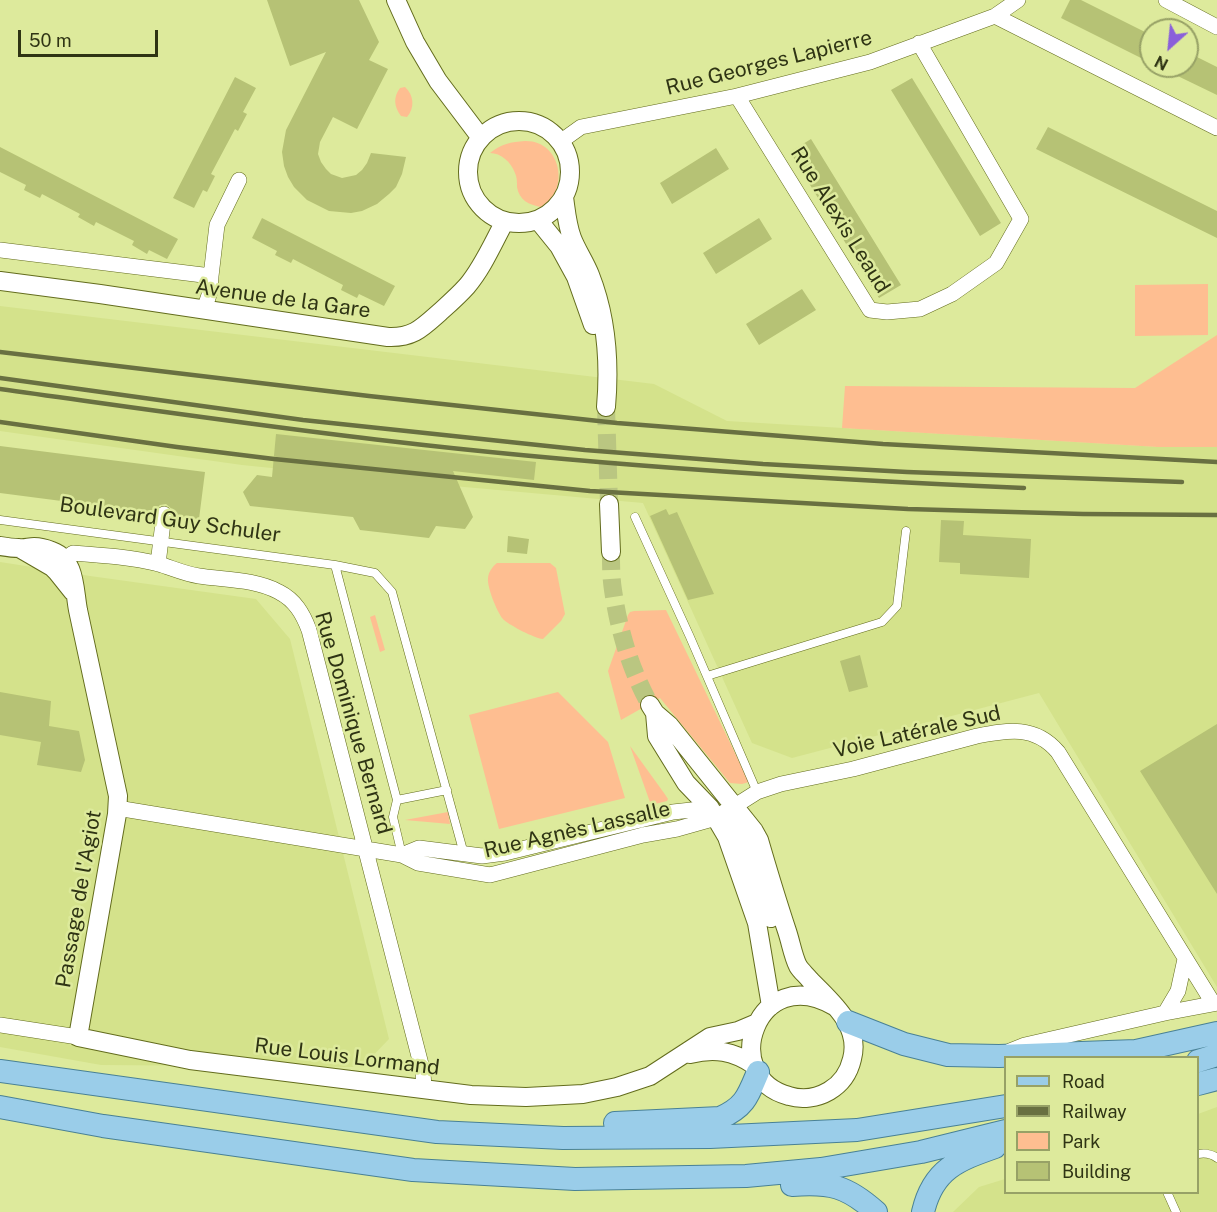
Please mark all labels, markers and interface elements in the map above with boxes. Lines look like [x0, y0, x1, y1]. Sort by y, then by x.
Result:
scale bar [21, 18, 160, 56]
north arrow [1139, 18, 1199, 78]
street label: Rue Georges Lapierre [663, 25, 875, 101]
text: 50 m [29, 30, 72, 51]
text: N [1152, 51, 1171, 74]
street label: Rue Alexis Leaud [785, 142, 895, 298]
street label: Avenue de la Gare [194, 274, 372, 324]
street label: Boulevard Guy Schuler [58, 492, 282, 548]
street label: Rue Dominique Bernard [309, 609, 397, 837]
street label: Voie Latérale Sud [831, 700, 1003, 764]
street label: Rue Agnès Lassalle [481, 796, 673, 864]
street label: Passage de l'Agiot [51, 808, 107, 990]
street label: Rue Louis Lormand [253, 1033, 441, 1081]
legend [1004, 1056, 1199, 1194]
text: Road [1062, 1071, 1105, 1092]
text: Railway [1062, 1101, 1127, 1122]
text: Park [1062, 1131, 1100, 1152]
text: Building [1062, 1161, 1131, 1182]

